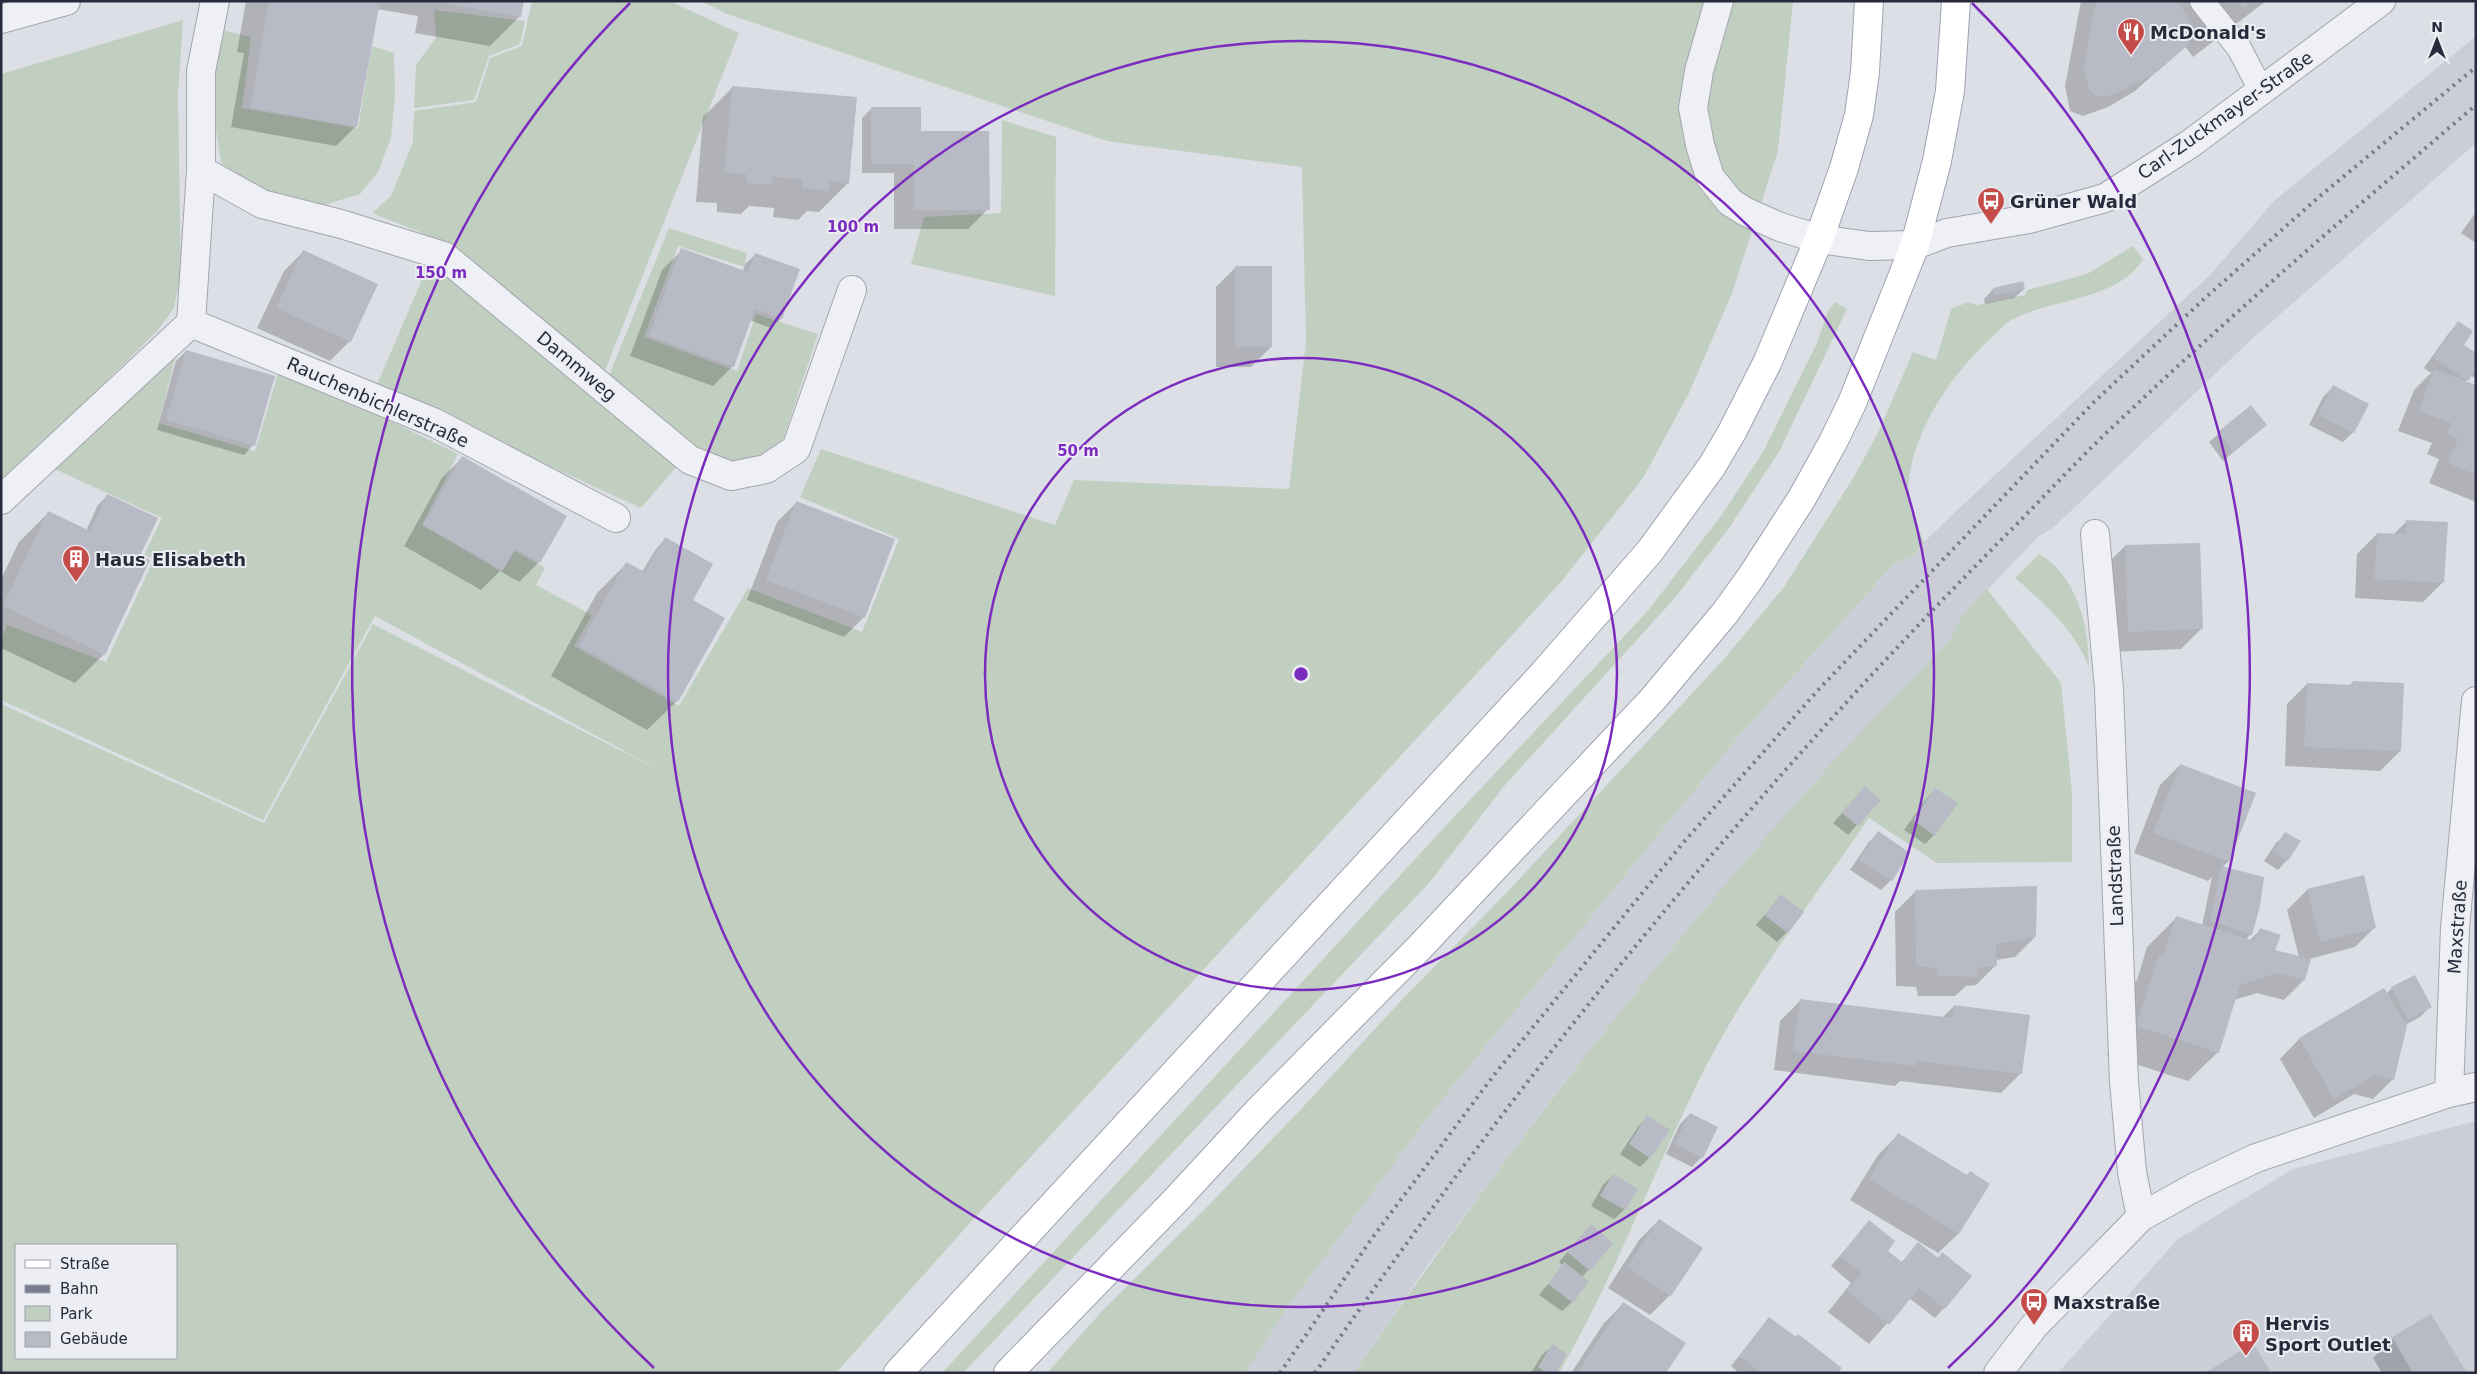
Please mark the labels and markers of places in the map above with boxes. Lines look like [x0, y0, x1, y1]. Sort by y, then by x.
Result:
restaurant icon: McDonald's [2116, 17, 2146, 56]
place label: McDonald's [2150, 22, 2266, 43]
bus stop icon: Grüner Wald [1976, 186, 2006, 225]
place label: Grüner Wald [2010, 191, 2137, 212]
building icon: Haus Elisabeth [61, 544, 91, 583]
place label: Haus Elisabeth [95, 549, 246, 570]
centre of rings [1292, 665, 1310, 683]
bus stop icon: Maxstraße [2019, 1287, 2049, 1326]
place label: Maxstraße [2053, 1292, 2160, 1313]
place label: Hervis Sport Outlet [2265, 1313, 2391, 1355]
building icon: Hervis Sport Outlet [2231, 1318, 2261, 1357]

